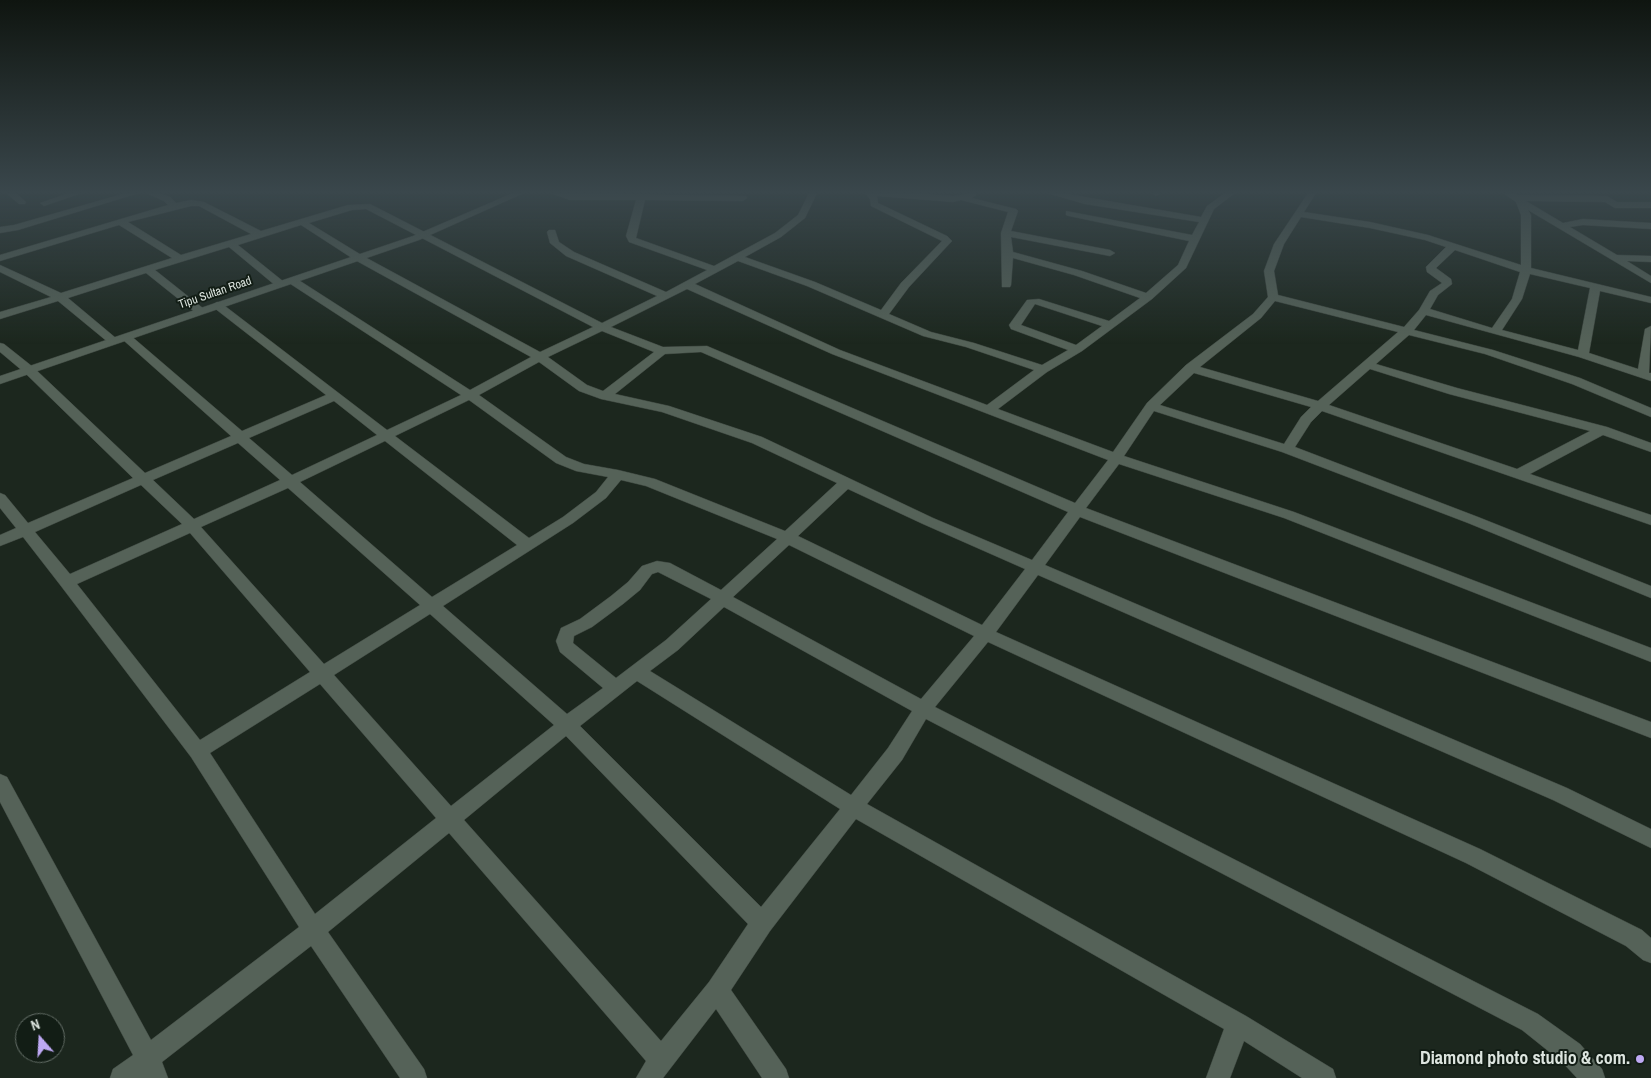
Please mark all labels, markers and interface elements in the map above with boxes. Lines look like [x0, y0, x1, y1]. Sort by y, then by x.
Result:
street label: Tipu Sultan Road [177, 274, 253, 312]
north arrow [15, 1013, 65, 1063]
text: N [29, 1015, 42, 1035]
place label: Diamond photo studio & com. [1420, 1048, 1630, 1070]
marker: Diamond photo studio & com. [1634, 1053, 1646, 1065]

